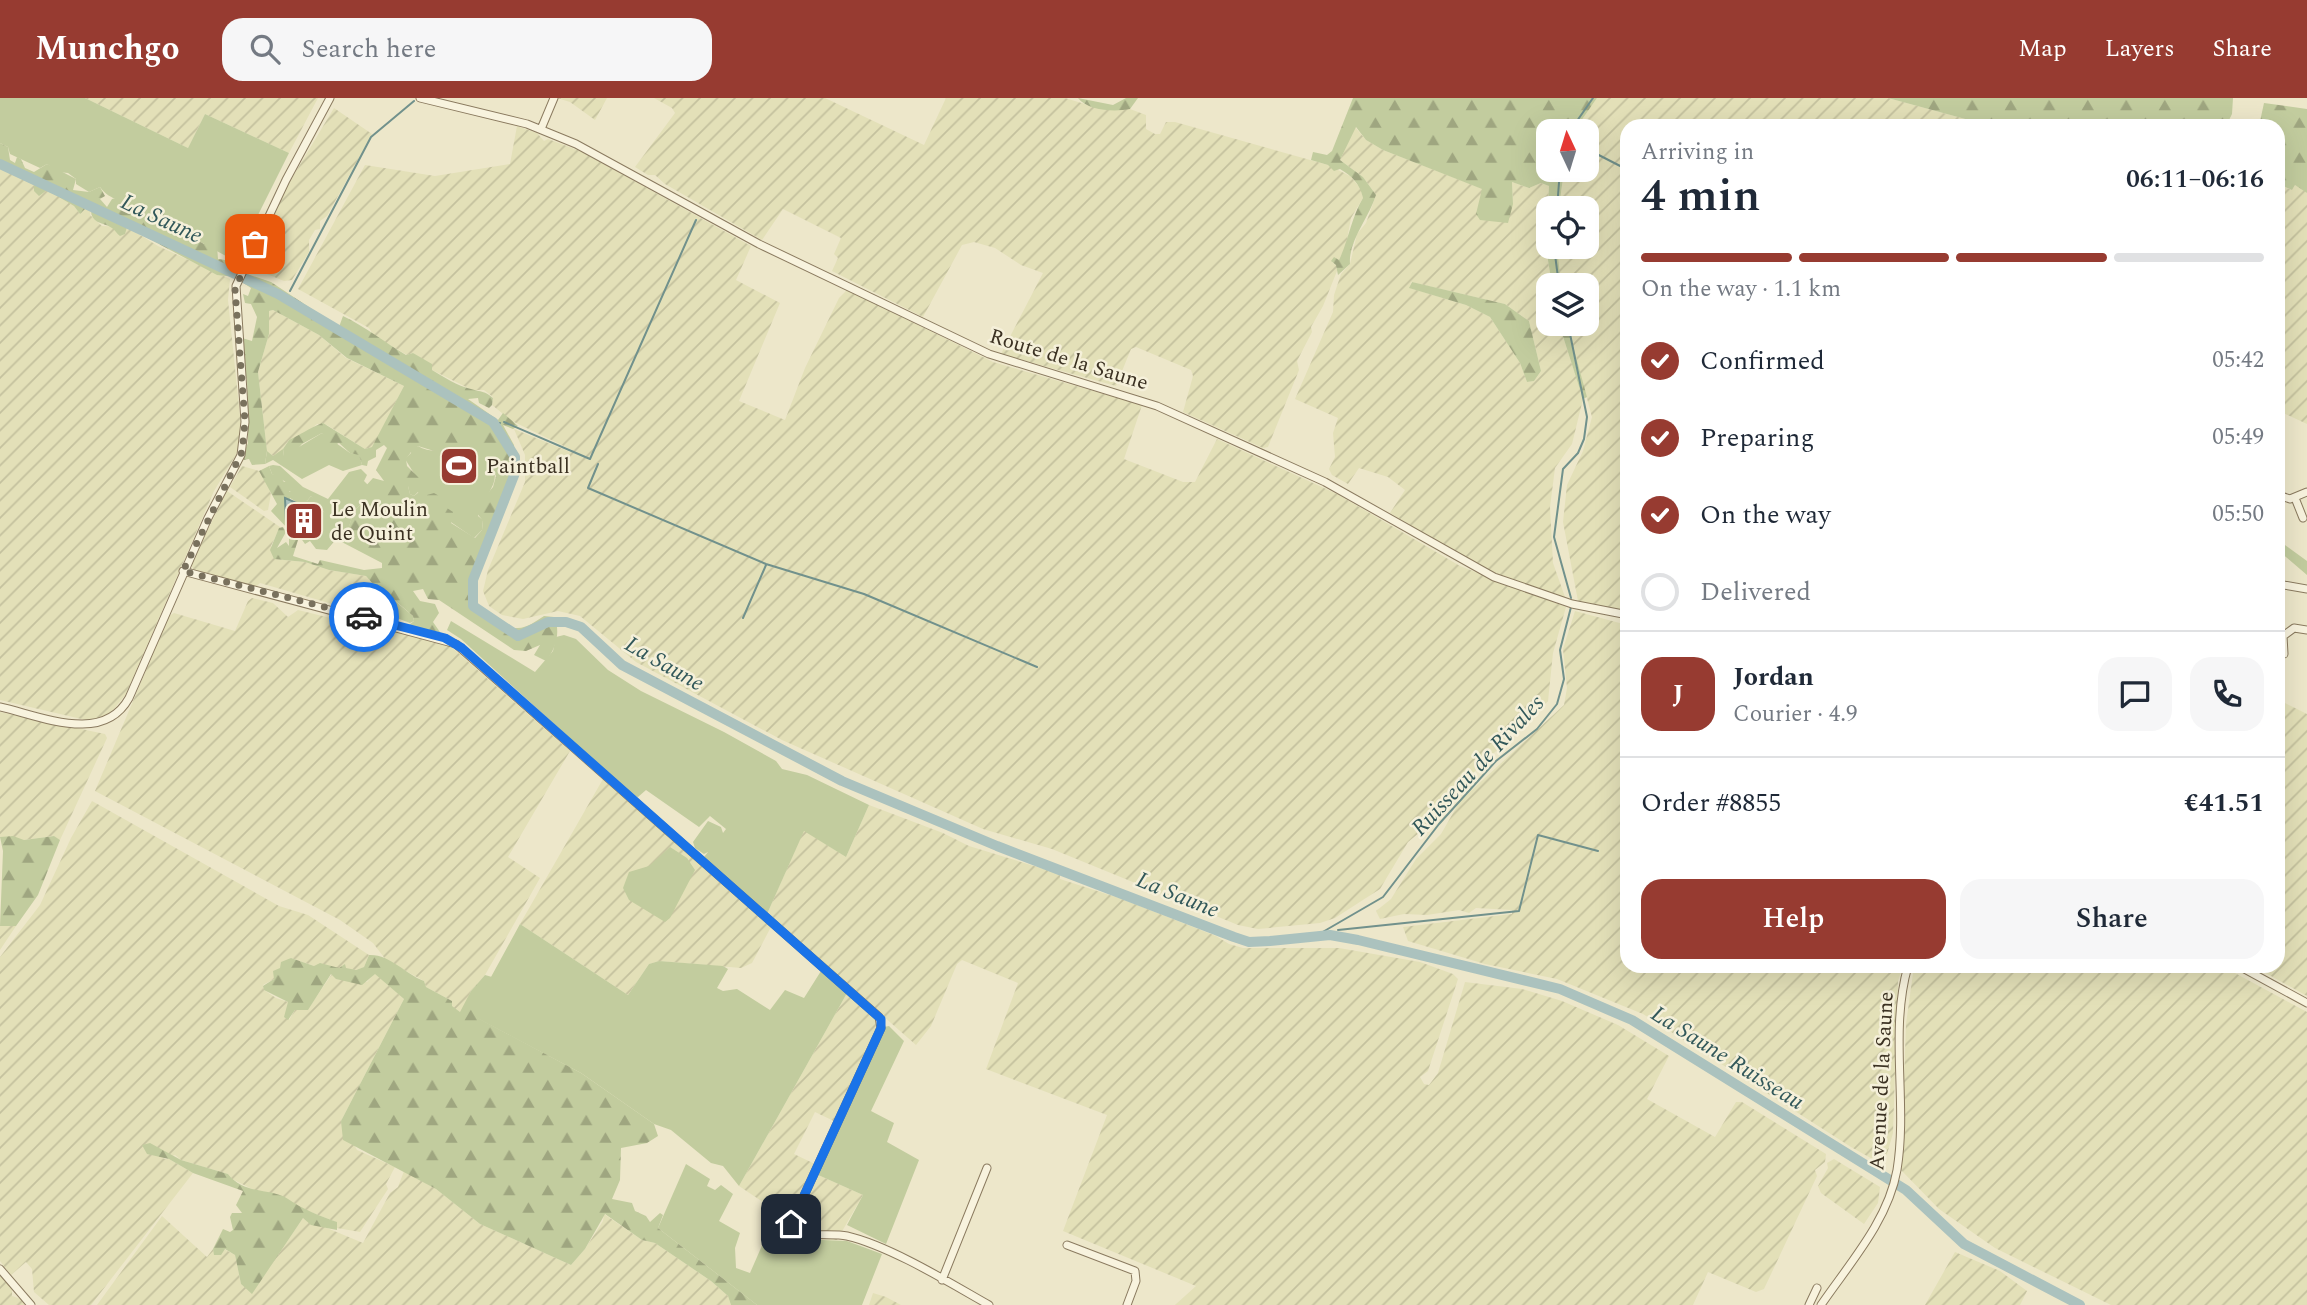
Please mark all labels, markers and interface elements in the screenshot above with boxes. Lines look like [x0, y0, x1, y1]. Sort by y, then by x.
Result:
search box [222, 18, 712, 81]
text: Munchgo [35, 24, 180, 74]
text: Search here [302, 29, 436, 69]
icon: search [246, 30, 284, 68]
text: Map [2018, 31, 2067, 67]
text: Layers [2105, 31, 2175, 67]
text: Share [2213, 31, 2272, 67]
north arrow [1536, 119, 1600, 182]
map controls [1536, 119, 1599, 336]
text: Arriving in [1641, 135, 1754, 170]
text: 06:11–06:16 [2126, 159, 2264, 199]
text: 4 min [1641, 161, 1760, 231]
water label: La Saune [115, 185, 208, 254]
button: locate [1536, 196, 1599, 259]
pin [225, 214, 285, 274]
icon: bag [236, 225, 274, 263]
text: On the way · 1.1 km [1641, 272, 1841, 307]
button: layers [1536, 273, 1599, 336]
street label: Route de la Saune [985, 321, 1152, 399]
text: Confirmed [1700, 341, 1825, 381]
icon: check [1641, 342, 1679, 380]
text: 05:42 [2212, 343, 2264, 378]
text: Preparing [1700, 418, 1814, 458]
icon: check [1641, 419, 1679, 457]
text: 05:49 [2212, 420, 2264, 455]
sports icon: Paintball [438, 445, 480, 487]
place label: Paintball [486, 451, 570, 483]
place label: Le Moulin de Quint [331, 494, 428, 550]
text: On the way [1700, 495, 1831, 535]
icon: check [1641, 496, 1679, 534]
text: 05:50 [2212, 497, 2264, 532]
building icon: Le Moulin de Quint [283, 500, 325, 542]
text: Delivered [1700, 572, 1811, 612]
courier [329, 582, 399, 652]
icon: car [345, 598, 383, 636]
water label: La Saune [618, 627, 711, 701]
text: Jordan [1733, 657, 1814, 697]
button: chat [2098, 657, 2172, 731]
button: phone [2190, 657, 2264, 731]
text: J [1672, 674, 1684, 714]
water label: Ruisseau de Rivales [1403, 688, 1553, 845]
text: Courier · 4.9 [1733, 697, 1858, 732]
text: Order #8855 [1641, 783, 1781, 823]
text: €41.51 [2184, 783, 2264, 823]
water label: La Saune [1131, 863, 1224, 928]
button: Help [1641, 879, 1946, 959]
button: Share [1960, 879, 2264, 959]
street label: Avenue de la Saune [1861, 991, 1903, 1171]
water label: La Saune Ruisseau [1644, 997, 1811, 1119]
pin [761, 1194, 821, 1254]
icon: home [772, 1205, 810, 1243]

